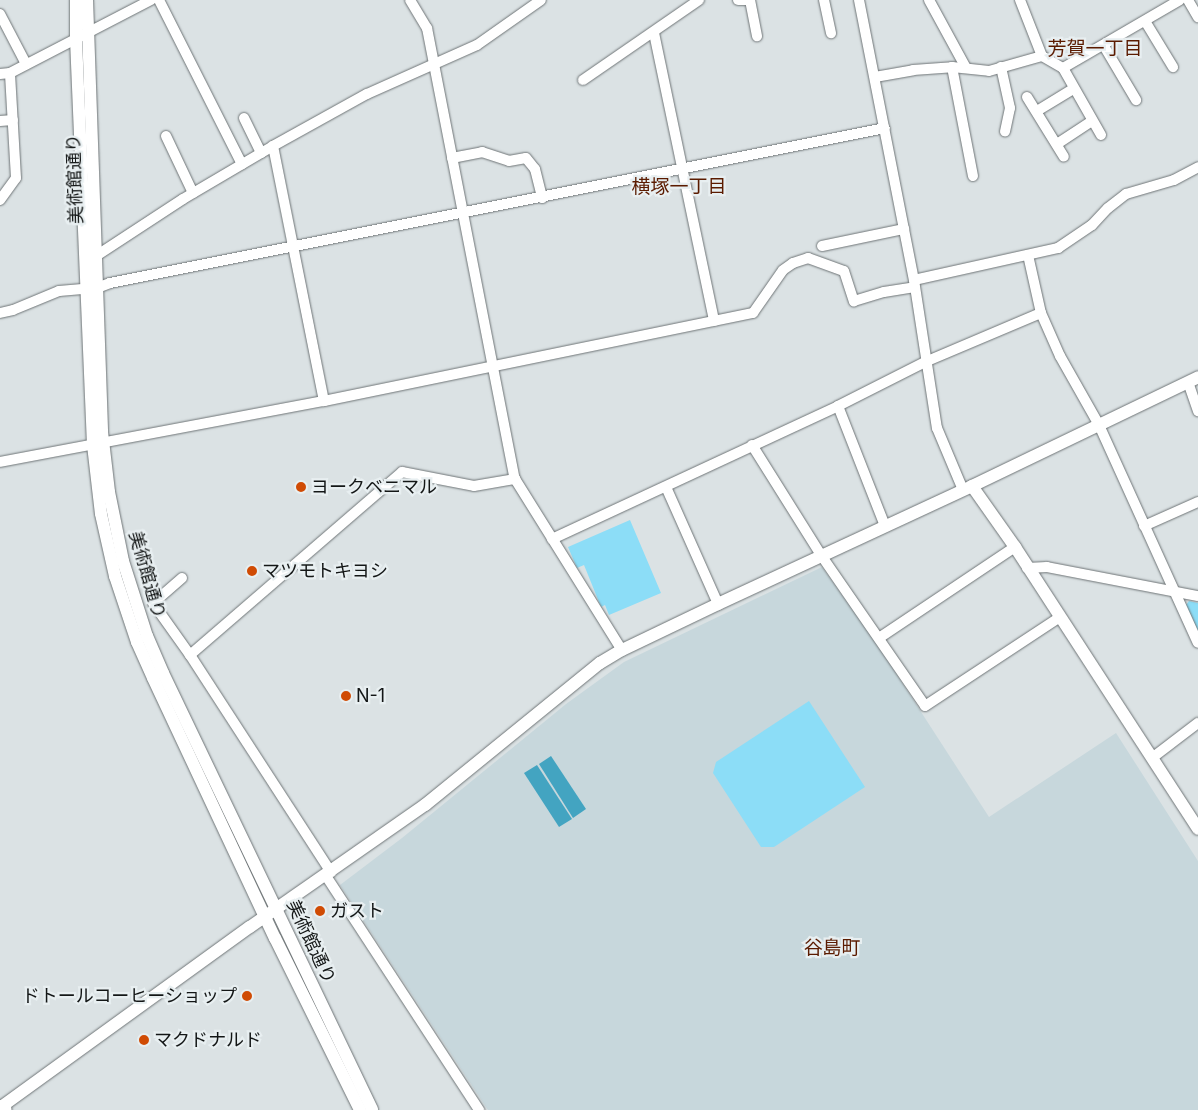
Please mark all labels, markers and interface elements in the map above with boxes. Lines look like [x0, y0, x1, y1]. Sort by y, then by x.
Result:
district label: 芳賀一丁目 [1048, 38, 1142, 60]
street label: 美術館通り [63, 134, 87, 224]
district label: 横塚一丁目 [632, 176, 726, 198]
place label: ヨークベニマル [311, 476, 437, 498]
marker: ヨークベニマル [295, 481, 307, 493]
street label: 美術館通り [124, 529, 170, 621]
place label: マツモトキヨシ [262, 560, 388, 582]
marker: マツモトキヨシ [246, 565, 258, 577]
place label: N-1 [356, 685, 385, 707]
marker: N-1 [340, 690, 352, 702]
street label: 美術館通り [282, 897, 340, 987]
place label: ガスト [330, 900, 384, 922]
marker: ガスト [314, 905, 326, 917]
district label: 谷島町 [804, 937, 860, 959]
place label: ドトールコーヒーショップ [21, 985, 237, 1007]
marker: ドトールコーヒーショップ [241, 990, 253, 1002]
place label: マクドナルド [154, 1029, 262, 1051]
marker: マクドナルド [138, 1034, 150, 1046]

